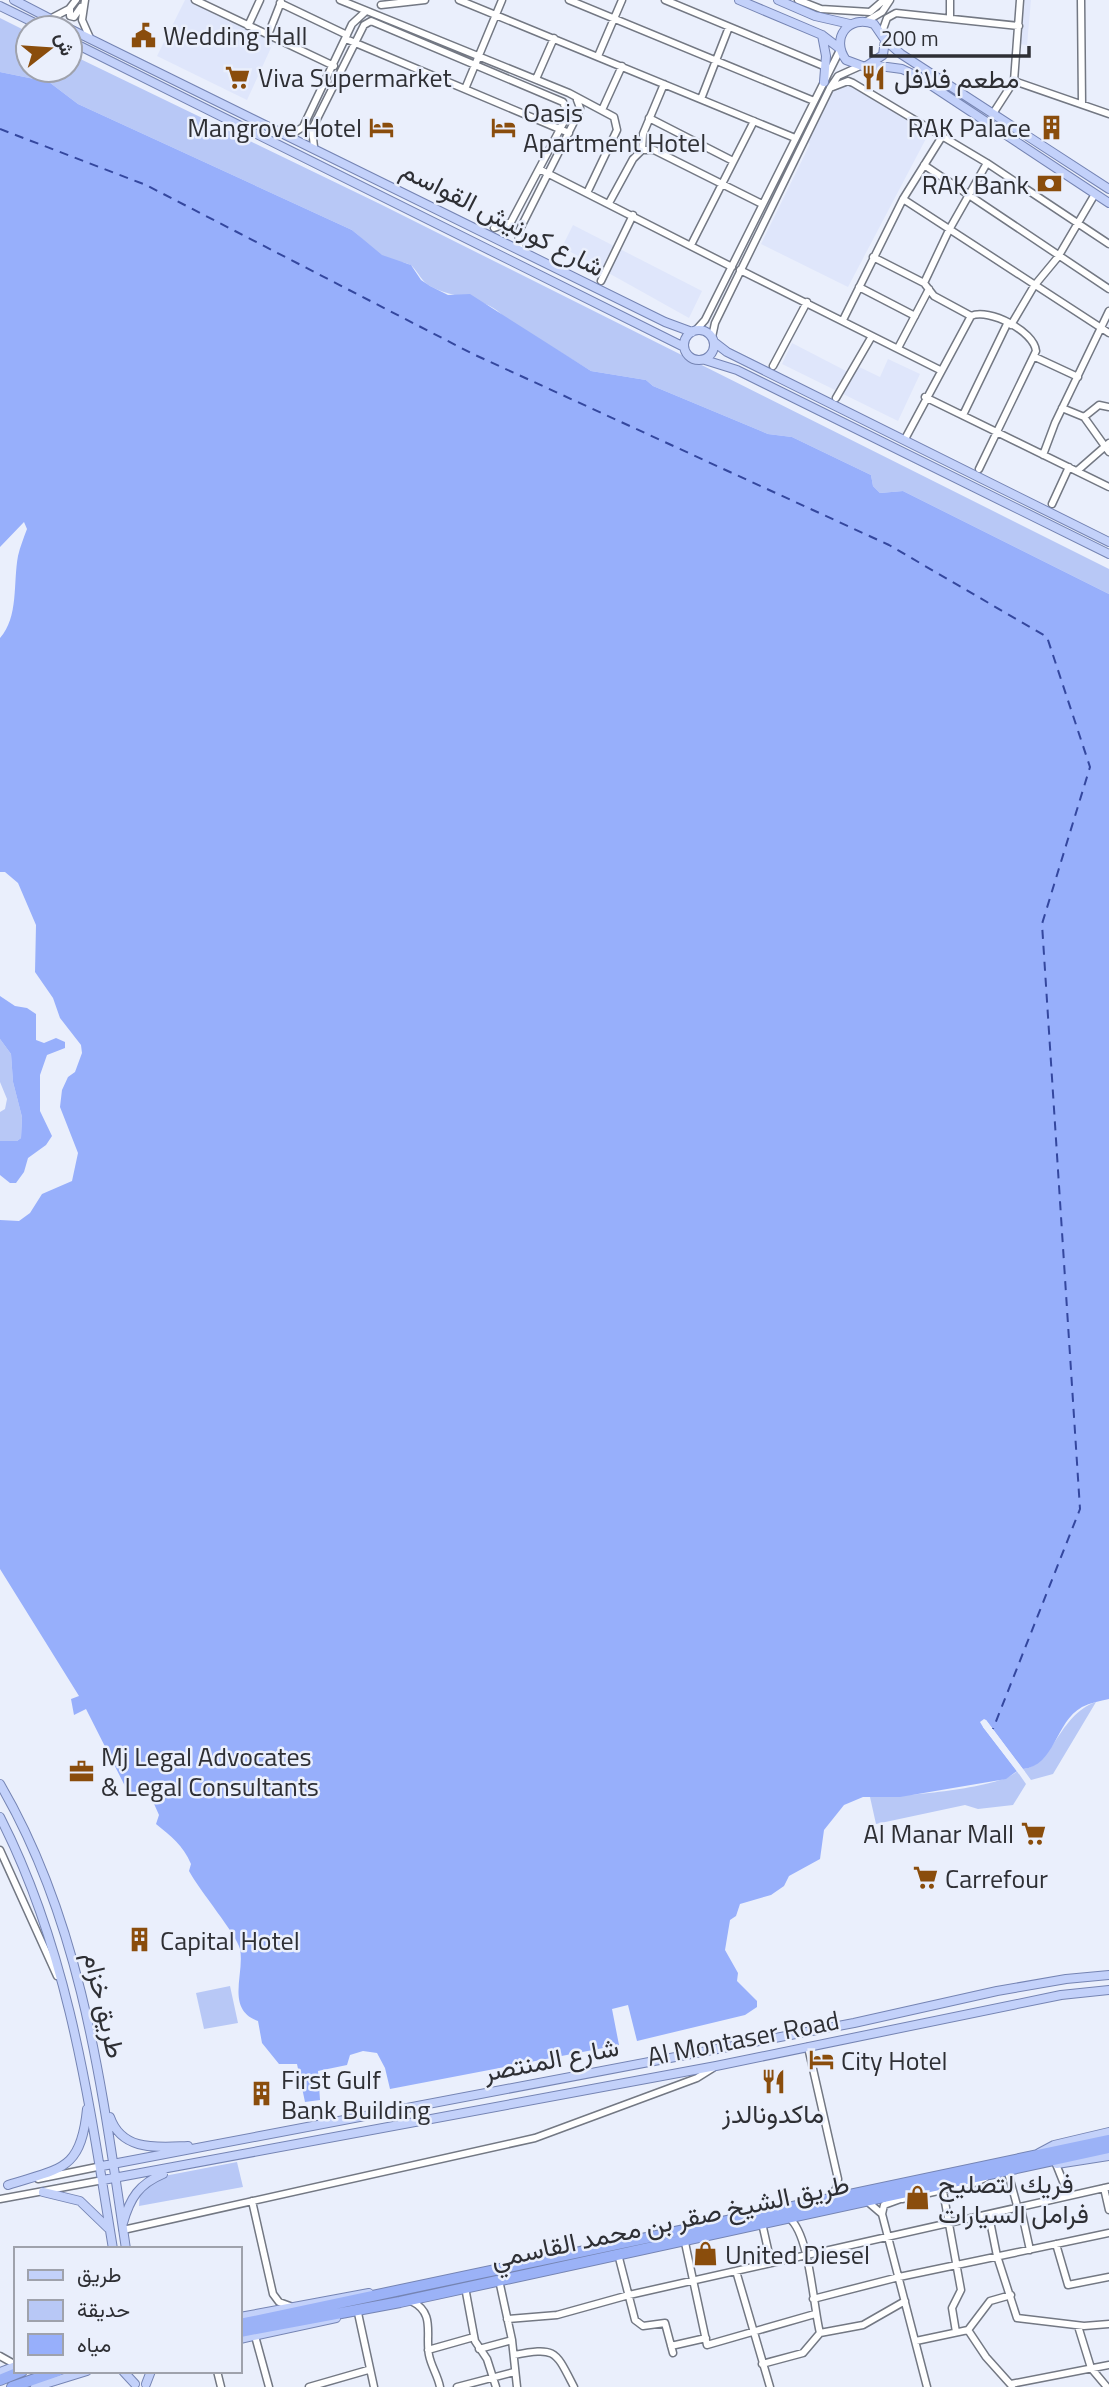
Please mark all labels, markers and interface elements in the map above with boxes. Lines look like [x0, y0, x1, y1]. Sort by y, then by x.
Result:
north arrow [14, 14, 84, 84]
scale bar [871, 14, 1028, 58]
place label: Wedding Hall [163, 16, 307, 55]
public building icon: Wedding Hall [129, 21, 157, 49]
text: 200 m [881, 22, 938, 54]
text: ش [49, 29, 83, 59]
place label: Viva Supermarket [258, 58, 452, 97]
place label: مطعم فلافل [894, 59, 1019, 98]
supermarket icon: Viva Supermarket [224, 63, 252, 91]
restaurant icon: مطعم فلافل [860, 64, 888, 92]
place label: Oasis Apartment Hotel [523, 93, 706, 162]
place label: Mangrove Hotel [187, 108, 362, 147]
place label: RAK Palace [907, 108, 1031, 147]
hotel icon: Mangrove Hotel [368, 113, 396, 141]
hotel icon: Oasis Apartment Hotel [489, 113, 517, 141]
building icon: RAK Palace [1037, 113, 1065, 141]
street label: شارع كورنيش القواسم [394, 150, 612, 286]
place label: RAK Bank [922, 165, 1029, 204]
bank icon: RAK Bank [1035, 170, 1063, 198]
place label: Mj Legal Advocates & Legal Consultants [101, 1737, 319, 1806]
office icon: Mj Legal Advocates & Legal Consultants [67, 1757, 95, 1785]
place label: Al Manar Mall [863, 1814, 1014, 1853]
supermarket icon: Al Manar Mall [1020, 1819, 1048, 1847]
place label: Carrefour [945, 1859, 1048, 1898]
supermarket icon: Carrefour [911, 1864, 939, 1892]
place label: Capital Hotel [160, 1921, 300, 1960]
building icon: Capital Hotel [126, 1926, 154, 1954]
street label: طريق خزام [74, 1948, 136, 2062]
street label: Al Montaser Road [644, 2000, 842, 2076]
street label: شارع المنتصر [479, 2027, 622, 2091]
place label: City Hotel [841, 2041, 948, 2080]
hotel icon: City Hotel [807, 2046, 835, 2074]
place label: First Gulf Bank Building [281, 2060, 430, 2129]
restaurant icon: ماكدونالدز [759, 2067, 787, 2095]
building icon: First Gulf Bank Building [247, 2080, 275, 2108]
place label: ماكدونالدز [721, 2094, 824, 2133]
street label: طريق الشيخ صقر بن محمد القاسمي [487, 2164, 853, 2280]
place label: فريك لتصليح فرامل السيارات [938, 2164, 1089, 2233]
shop icon: فريك لتصليح فرامل السيارات [904, 2184, 932, 2212]
place label: United Diesel [725, 2235, 870, 2274]
shop icon: United Diesel [691, 2240, 719, 2268]
legend [14, 2247, 242, 2373]
text: طريق [77, 2258, 122, 2290]
text: حديقة [77, 2293, 130, 2325]
text: مياه [77, 2328, 111, 2360]

